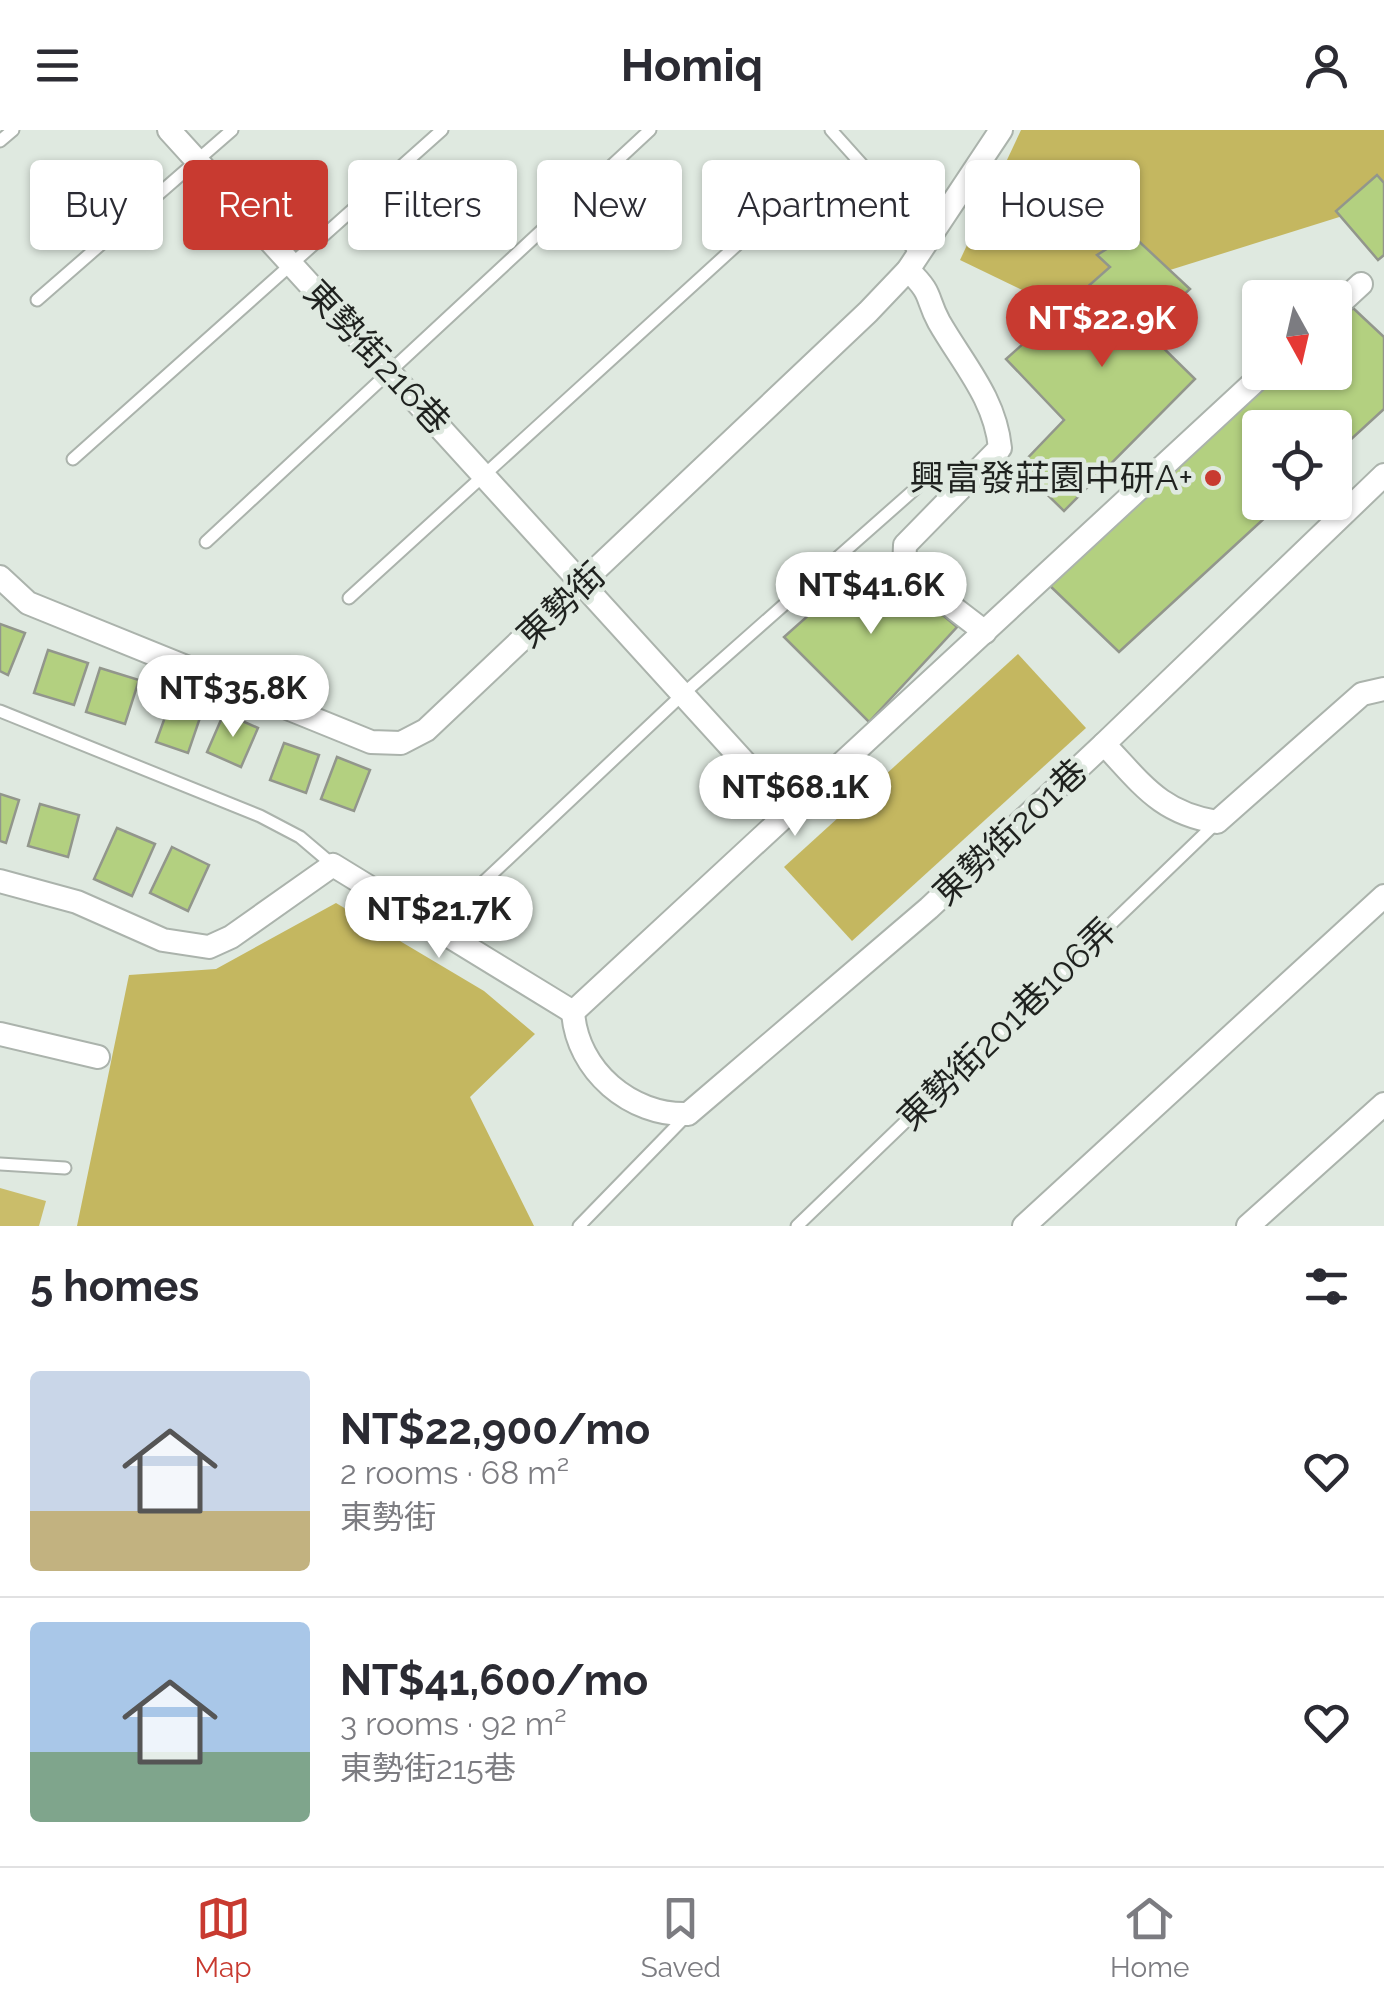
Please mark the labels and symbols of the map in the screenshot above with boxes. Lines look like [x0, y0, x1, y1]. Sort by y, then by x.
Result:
street label: 東勢街216巷 [296, 272, 459, 442]
north arrow [1242, 280, 1352, 390]
pin: NT$22.9K [999, 285, 1205, 370]
place label: 興富發莊園中研A+ [910, 457, 1193, 498]
marker: 興富發莊園中研A+ [1202, 467, 1224, 489]
pin: NT$41.6K [768, 552, 974, 637]
street label: 東勢街 [508, 554, 613, 655]
pin: NT$35.8K [130, 655, 336, 740]
street label: 東勢街201巷 [925, 750, 1095, 913]
pin: NT$68.1K [692, 754, 898, 839]
pin: NT$21.7K [336, 876, 542, 961]
street label: 東勢街201巷106弄 [889, 909, 1124, 1138]

